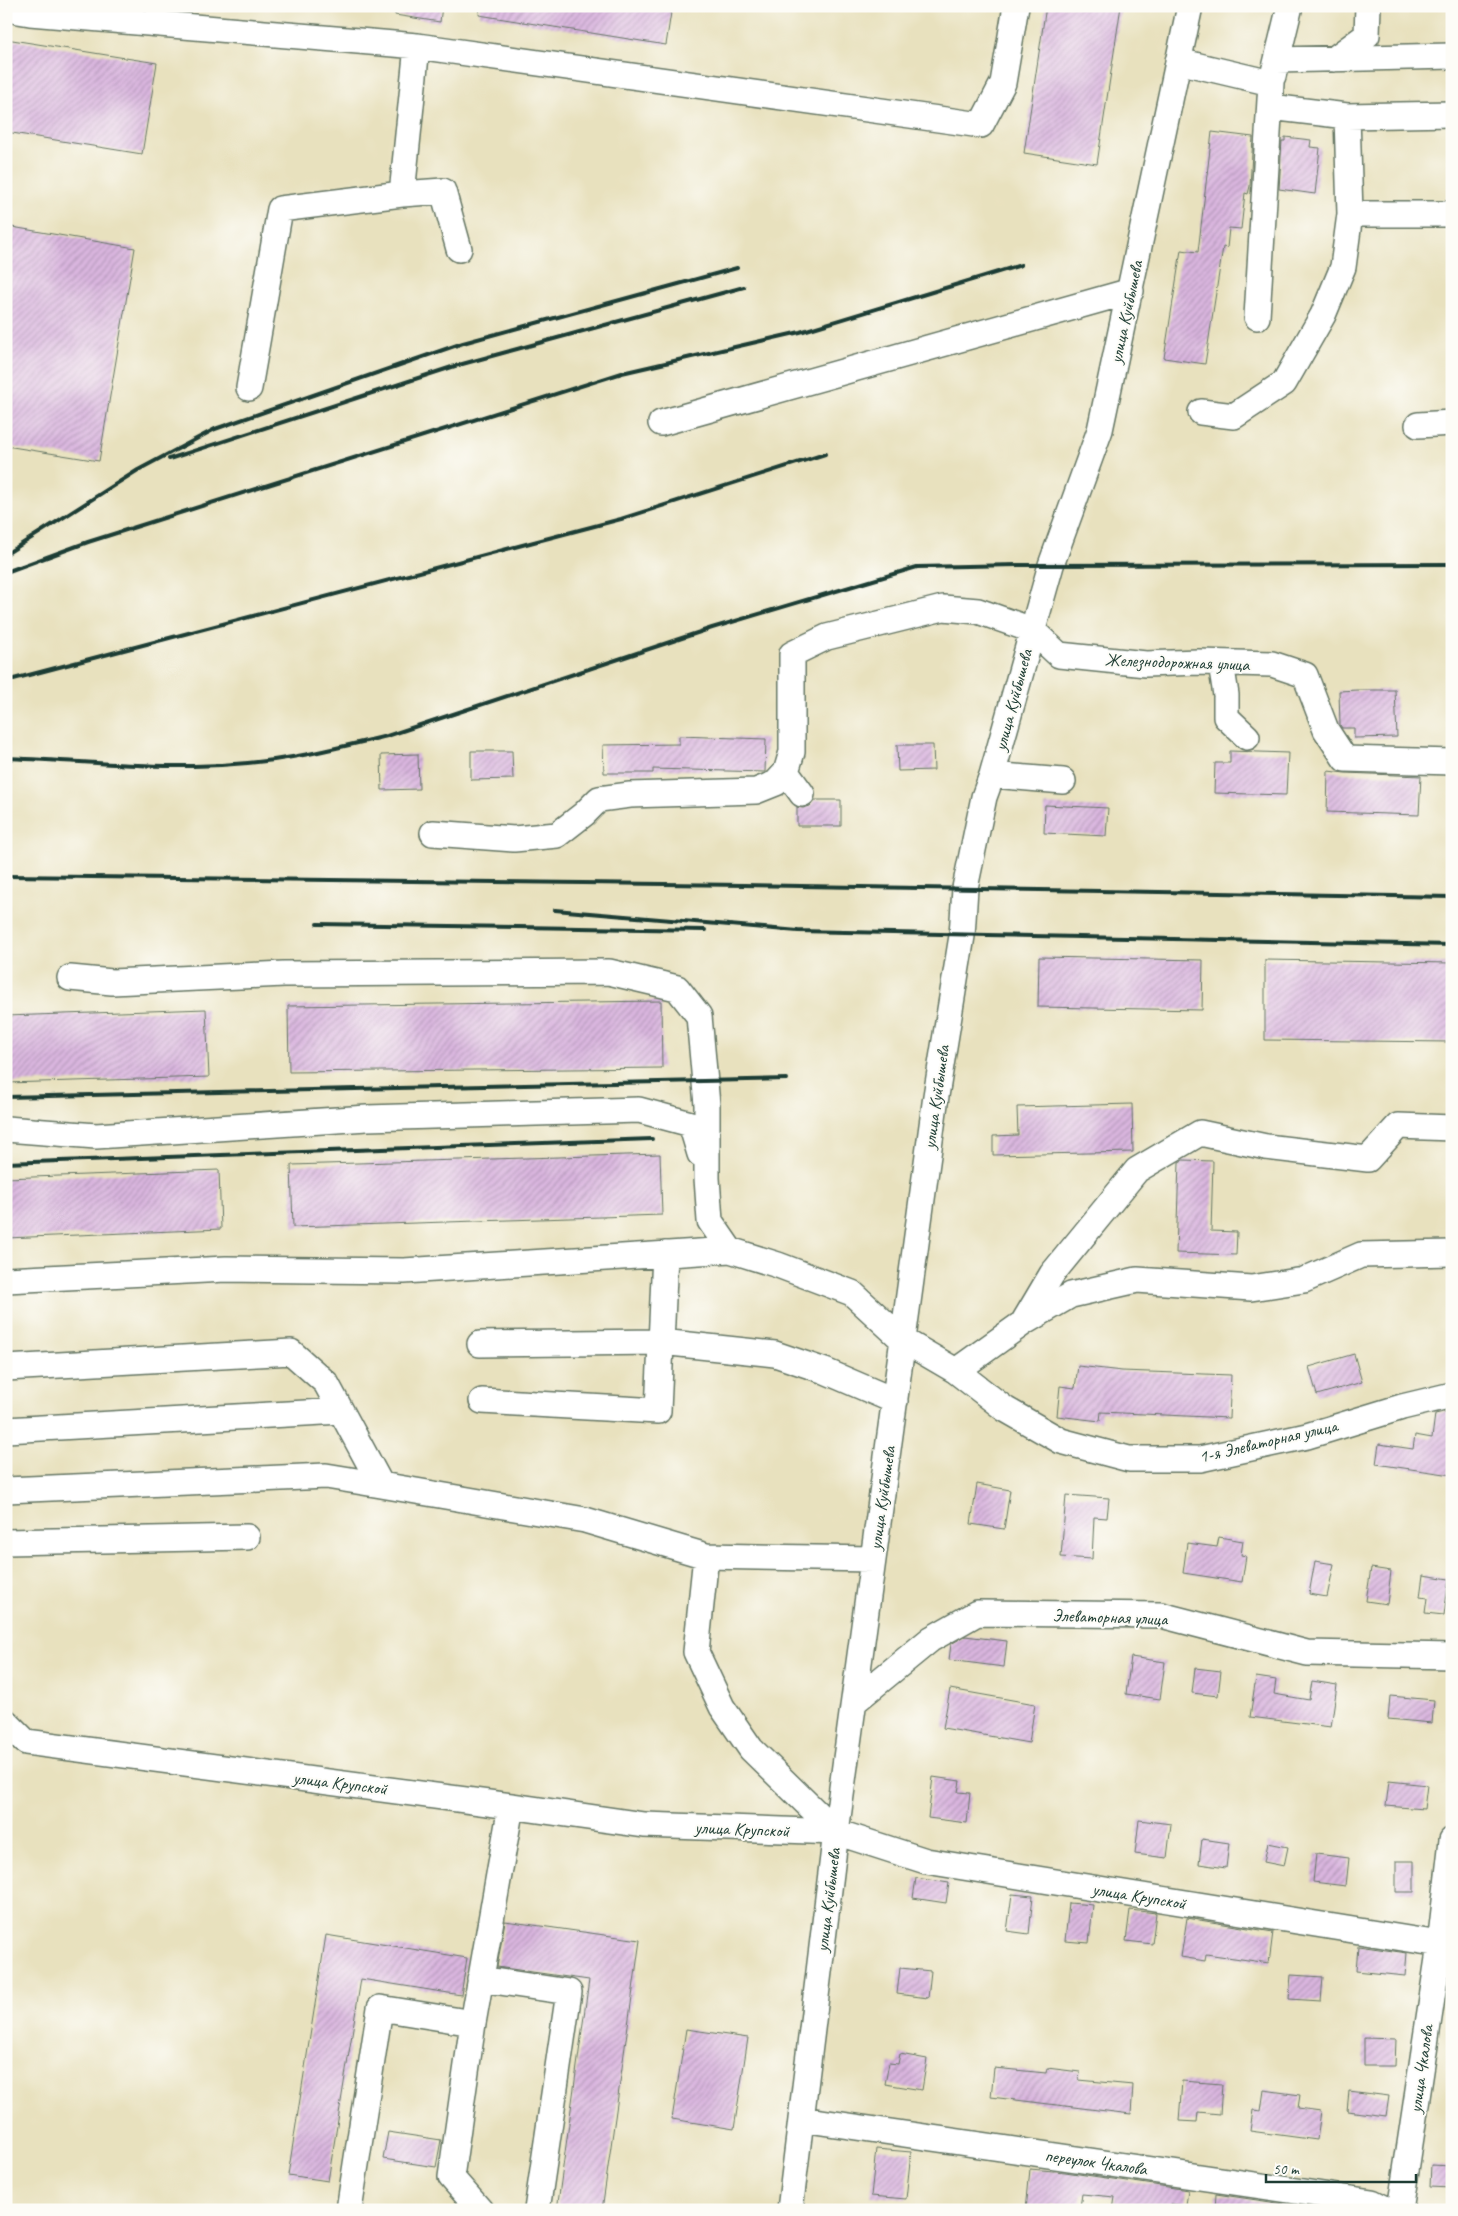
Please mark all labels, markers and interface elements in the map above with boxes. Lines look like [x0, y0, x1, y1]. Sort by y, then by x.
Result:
street label: улица Куйбышева [1104, 257, 1148, 366]
street label: улица Куйбышева [989, 645, 1038, 754]
street label: Железнодорожная улица [1104, 648, 1251, 677]
street label: улица Куйбышева [918, 1042, 954, 1151]
street label: 1-я Элеваторная улица [1197, 1414, 1341, 1468]
street label: улица Куйбышева [864, 1443, 900, 1552]
street label: Элеваторная улица [1052, 1604, 1170, 1630]
street label: улица Крупской [291, 1766, 390, 1800]
street label: улица Крупской [693, 1816, 791, 1842]
street label: улица Куйбышева [811, 1845, 845, 1954]
street label: улица Крупской [1090, 1878, 1189, 1914]
street label: улица Чкалова [1404, 2022, 1438, 2115]
street label: переулок Чкалова [1043, 2144, 1150, 2180]
scale bar [1266, 2151, 1416, 2183]
text: 50 m [1273, 2160, 1300, 2179]

